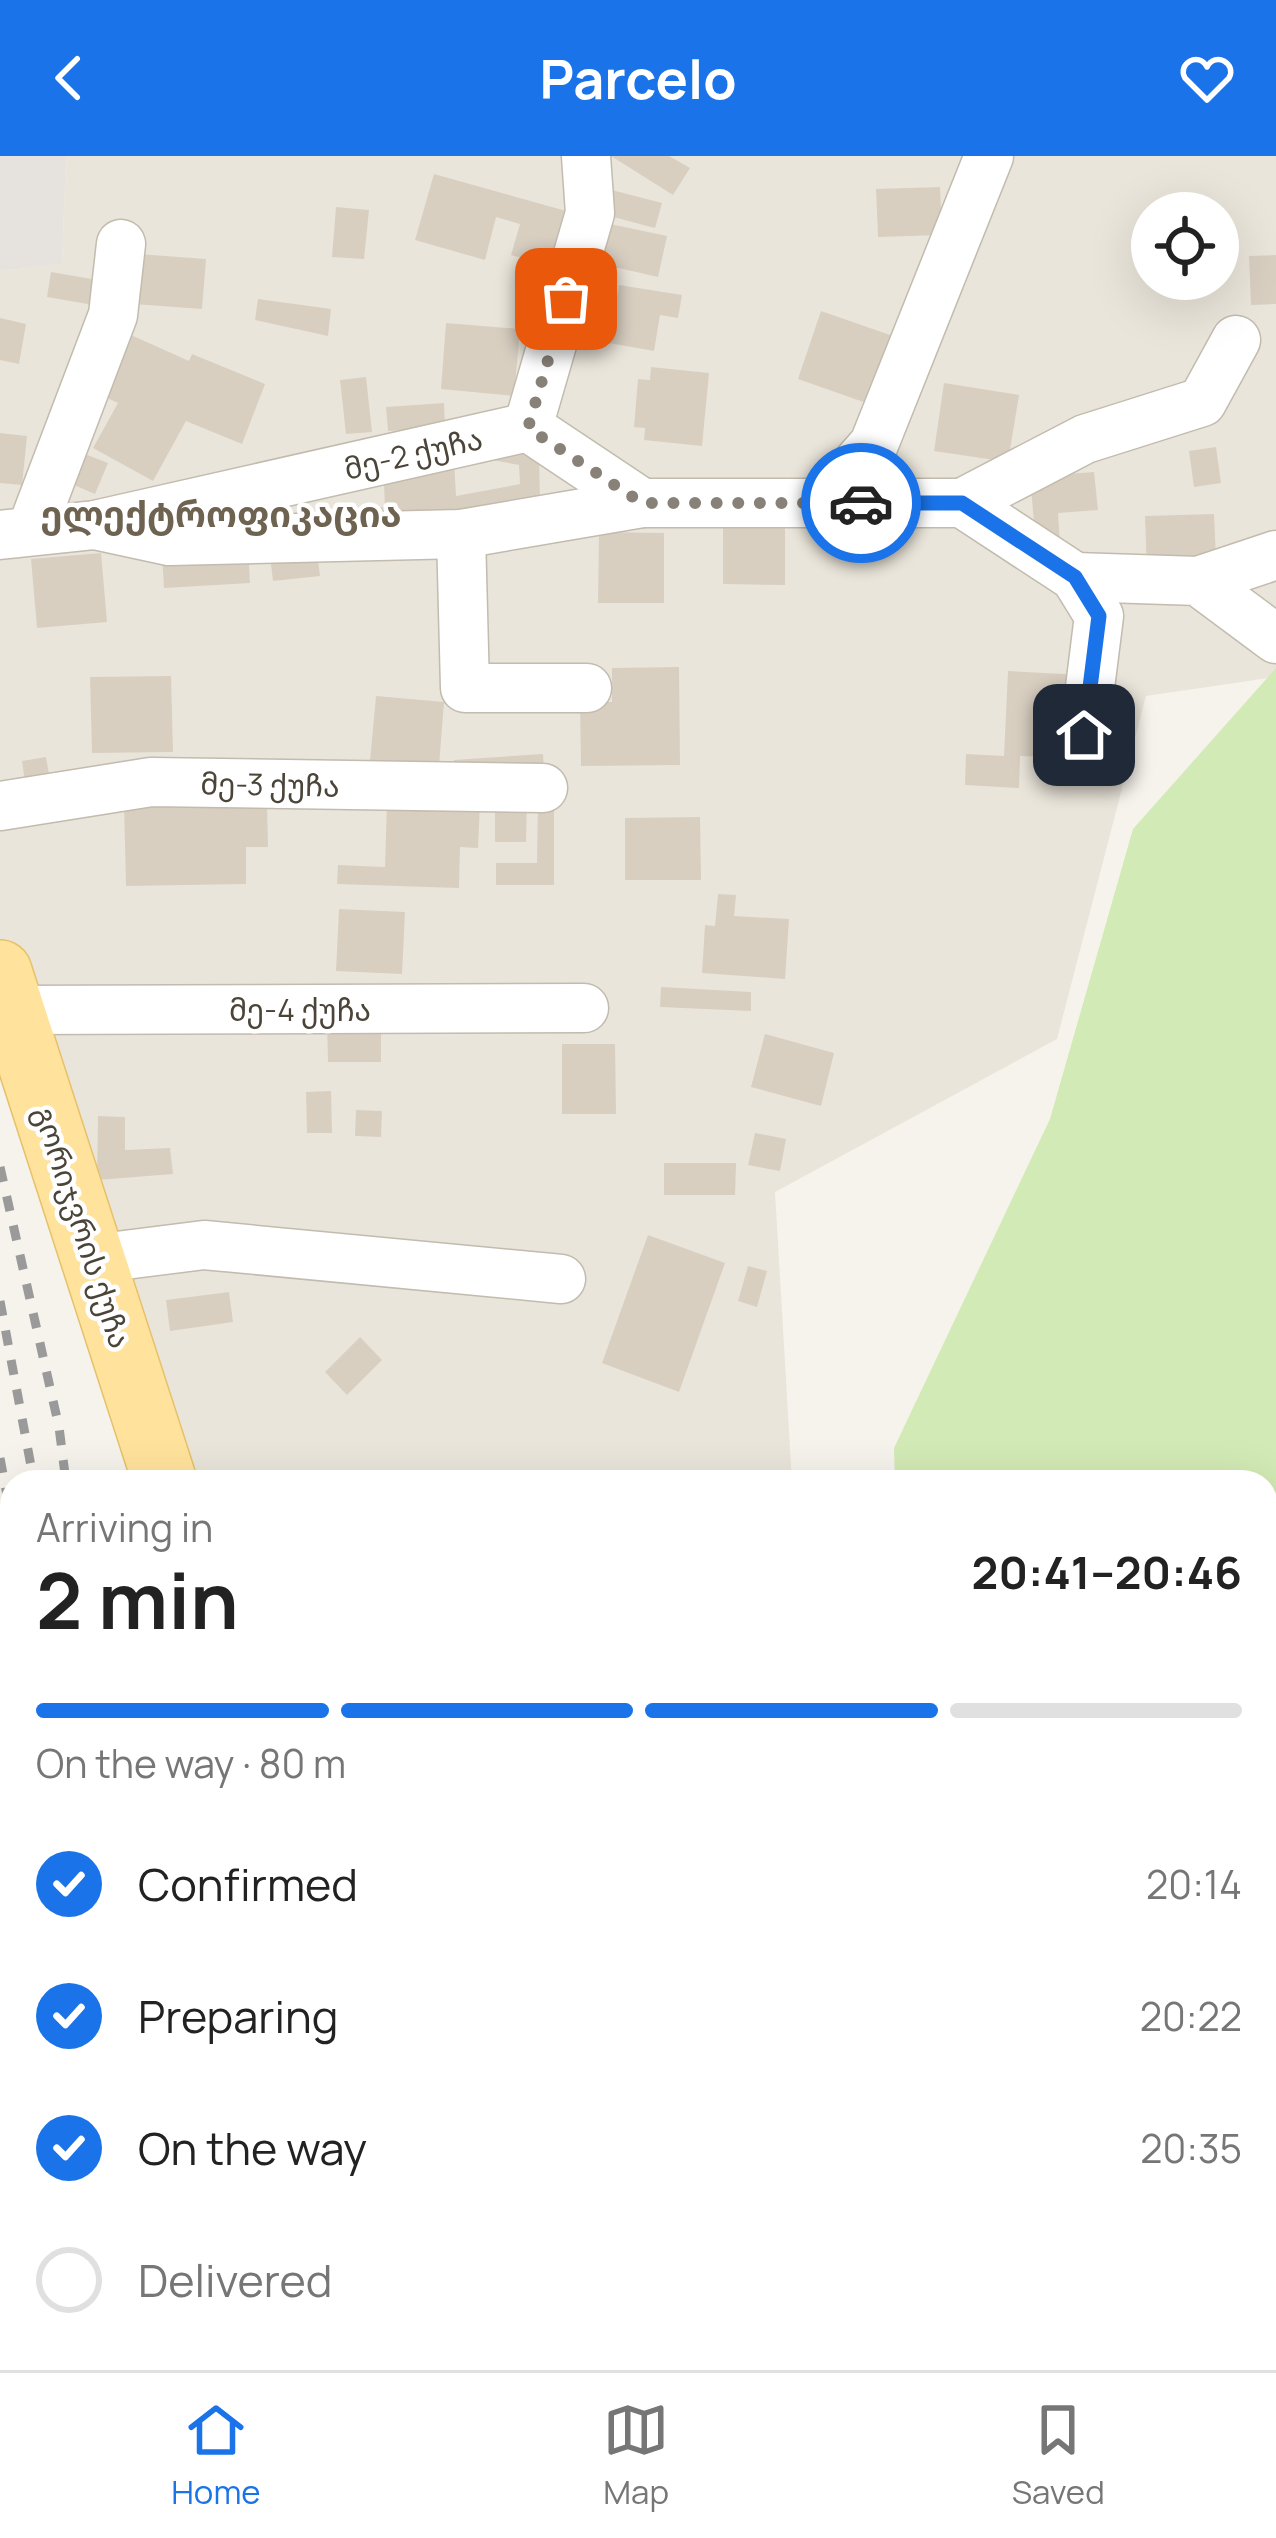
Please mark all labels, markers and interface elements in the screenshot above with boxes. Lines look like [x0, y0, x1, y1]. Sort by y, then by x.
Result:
text: Parcelo [539, 41, 737, 115]
icon: back [36, 45, 102, 111]
icon: heart [1174, 45, 1240, 111]
map controls [1131, 192, 1239, 300]
button: locate [1131, 192, 1239, 300]
pin [515, 248, 617, 350]
icon: bag [533, 266, 599, 332]
street label: მე-2 ქუჩა [340, 417, 486, 489]
courier [801, 443, 921, 563]
icon: car [828, 470, 894, 536]
district label: ელექტროფიკაცია [40, 489, 402, 538]
pin [1033, 684, 1135, 786]
icon: home [1051, 702, 1117, 768]
street label: მე-3 ქუჩა [200, 762, 340, 806]
street label: მე-4 ქუჩა [229, 989, 371, 1030]
street label: გორიჯვრის ქუჩა [25, 1101, 141, 1353]
text: Arriving in [36, 1500, 213, 1554]
text: 20:41–20:46 [972, 1541, 1242, 1603]
text: 2 min [36, 1546, 239, 1652]
text: On the way · 80 m [36, 1736, 346, 1790]
icon: check [36, 1851, 102, 1917]
text: Confirmed [138, 1853, 358, 1915]
text: 20:14 [1146, 1857, 1242, 1911]
icon: check [36, 1983, 102, 2049]
text: Preparing [138, 1985, 338, 2047]
text: 20:22 [1140, 1989, 1242, 2043]
icon: check [36, 2115, 102, 2181]
text: On the way [138, 2117, 367, 2179]
text: 20:35 [1140, 2121, 1242, 2175]
text: Delivered [138, 2249, 333, 2311]
tab: Home [171, 2397, 261, 2514]
tab: Map [603, 2397, 669, 2514]
tab: Saved [1012, 2397, 1105, 2514]

